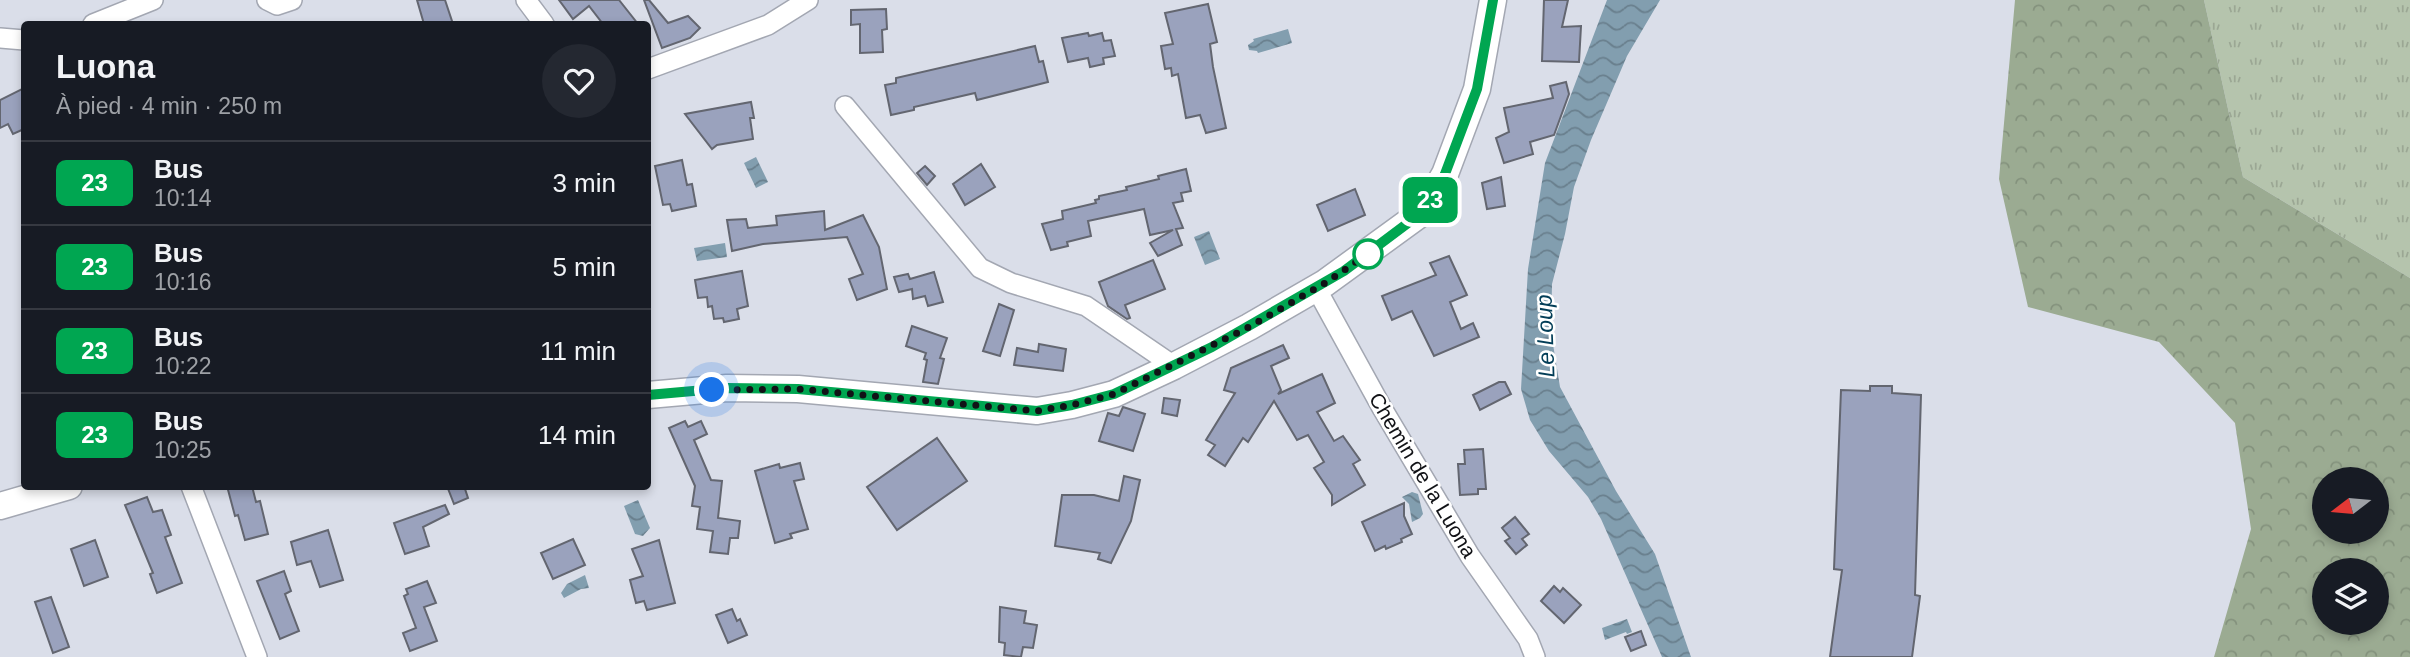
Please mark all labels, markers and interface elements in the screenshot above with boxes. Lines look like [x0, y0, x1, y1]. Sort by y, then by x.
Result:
button: heart [542, 44, 616, 118]
text: Luona [56, 48, 155, 85]
text: À pied · 4 min · 250 m [56, 93, 282, 119]
text: Bus [154, 154, 203, 184]
text: 3 min [552, 168, 616, 198]
text: 23 [81, 169, 108, 196]
line badge: 23 [1398, 177, 1462, 223]
text: 10:14 [154, 185, 212, 211]
text: 23 [1417, 186, 1443, 213]
text: Bus [154, 238, 203, 268]
unlabelled marker [1353, 239, 1383, 269]
text: 5 min [552, 252, 616, 282]
text: 23 [81, 253, 108, 280]
text: 10:16 [154, 269, 212, 295]
water label: Le Loup [1531, 294, 1559, 378]
text: Bus [154, 322, 203, 352]
text: 11 min [540, 336, 616, 366]
text: 23 [81, 337, 108, 364]
text: 10:22 [154, 353, 212, 379]
your location [694, 372, 729, 407]
street label: Chemin de la Luona [1365, 389, 1481, 562]
text: Bus [154, 406, 203, 436]
text: 14 min [538, 420, 616, 450]
text: 23 [81, 421, 108, 448]
text: 10:25 [154, 437, 212, 463]
north arrow [2312, 467, 2389, 544]
map controls [2312, 467, 2389, 635]
button: layers [2312, 558, 2389, 635]

